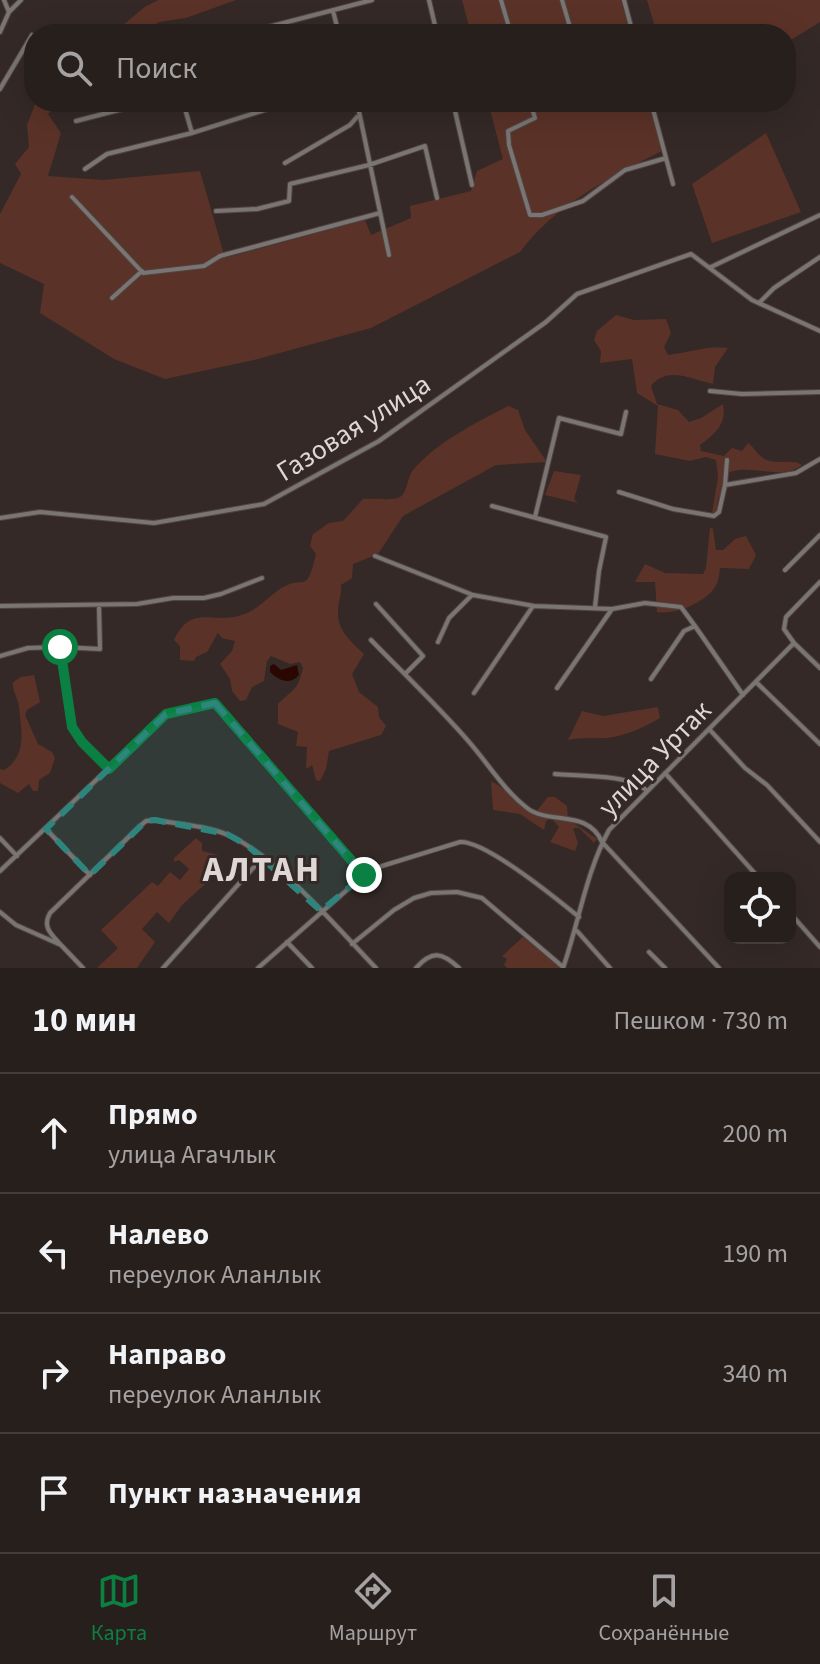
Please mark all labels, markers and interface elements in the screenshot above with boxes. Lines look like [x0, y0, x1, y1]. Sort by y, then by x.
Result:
search box [24, 24, 796, 112]
icon: search [52, 46, 96, 90]
text: Поиск [116, 47, 197, 90]
street label: Газовая улица [269, 364, 438, 491]
route start [42, 629, 78, 665]
street label: улица Уртак [589, 692, 721, 826]
district label: АЛТАН [202, 844, 321, 895]
route end [346, 857, 382, 893]
map controls [724, 872, 796, 944]
button: locate [724, 872, 796, 944]
text: 10 мин [32, 996, 137, 1045]
text: Пешком · 730 m [613, 1002, 788, 1039]
text: Прямо [108, 1093, 198, 1136]
icon: ahead [32, 1111, 76, 1155]
text: 200 m [722, 1115, 788, 1152]
text: улица Агачлык [108, 1136, 276, 1173]
text: Налево [108, 1213, 209, 1256]
icon: left [32, 1231, 76, 1275]
text: 190 m [722, 1235, 788, 1272]
text: переулок Аланлык [108, 1256, 321, 1293]
text: Направо [108, 1333, 226, 1376]
icon: right [32, 1351, 76, 1395]
text: 340 m [722, 1355, 788, 1392]
text: переулок Аланлык [108, 1376, 321, 1413]
icon: arrive [32, 1471, 76, 1515]
text: Пункт назначения [108, 1472, 362, 1515]
tab: Карта [91, 1569, 147, 1649]
tab: Маршрут [329, 1569, 417, 1649]
tab: Сохранённые [599, 1569, 729, 1649]

